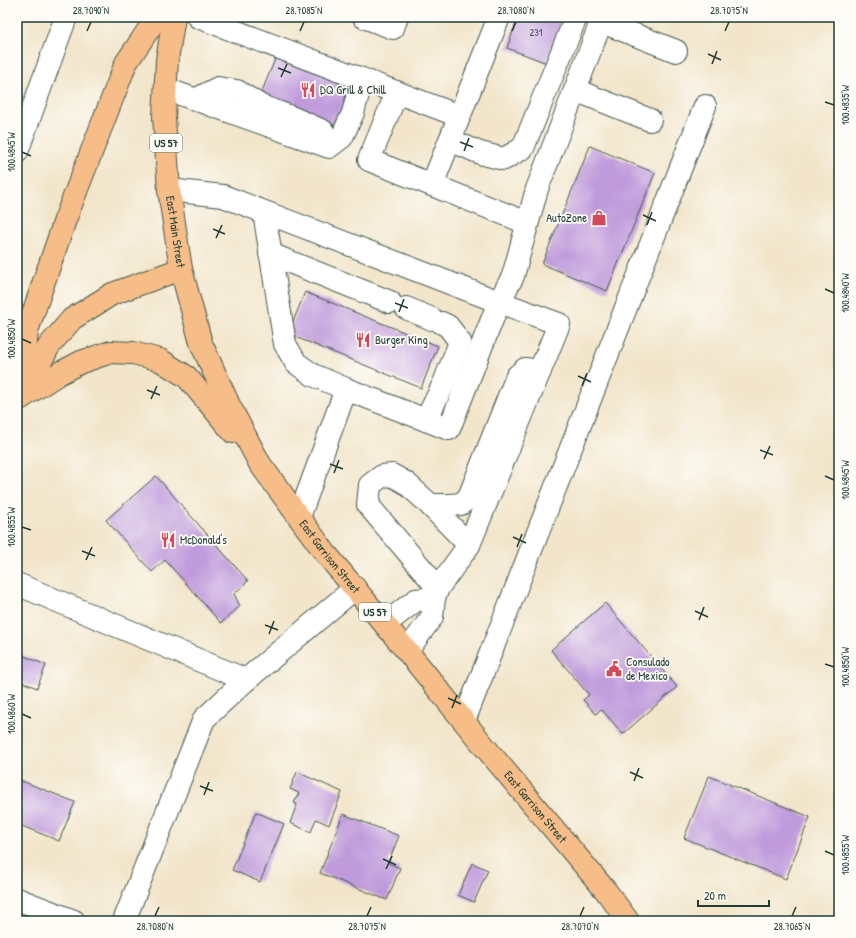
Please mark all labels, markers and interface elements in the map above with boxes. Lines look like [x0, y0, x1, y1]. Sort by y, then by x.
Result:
text: 28.7090°N [73, 4, 109, 17]
text: 28.7085°N [286, 4, 322, 17]
text: 28.7080°N [497, 4, 535, 17]
text: 28.7075°N [710, 4, 748, 17]
house number: 231 [530, 26, 543, 39]
restaurant icon: DQ Grill & Chill [299, 81, 317, 99]
place label: DQ Grill & Chill [320, 81, 387, 98]
text: 100.4835°W [839, 84, 852, 125]
text: 100.4845°W [5, 132, 18, 172]
road number: US 57 [150, 134, 182, 152]
street label: East Main Street [162, 195, 190, 270]
place label: AutoZone [546, 209, 587, 226]
shop icon: AutoZone [590, 209, 608, 227]
text: 100.4840°W [839, 272, 852, 313]
text: 100.4850°W [5, 318, 18, 359]
restaurant icon: Burger King [354, 331, 372, 349]
place label: Burger King [375, 331, 428, 348]
text: 100.4845°W [839, 460, 852, 500]
text: 100.4855°W [5, 506, 18, 547]
street label: East Garrison Street [296, 516, 365, 598]
restaurant icon: McDonald's [159, 531, 177, 549]
place label: McDonald's [180, 531, 227, 548]
road number: US 57 [359, 603, 391, 621]
text: 100.4850°W [839, 646, 852, 687]
place label: Consulado de Mexico [626, 653, 670, 684]
public building icon: Consulado de Mexico [605, 660, 623, 678]
text: 100.4860°W [5, 693, 18, 734]
street label: East Garrison Street [500, 767, 572, 847]
text: 100.4855°W [839, 834, 852, 875]
scale bar [698, 882, 769, 908]
text: 20 m [704, 887, 726, 904]
text: 28.7080°N [136, 920, 174, 933]
text: 28.7075°N [348, 920, 386, 933]
text: 28.7070°N [561, 920, 599, 933]
text: 28.7065°N [774, 920, 810, 933]

